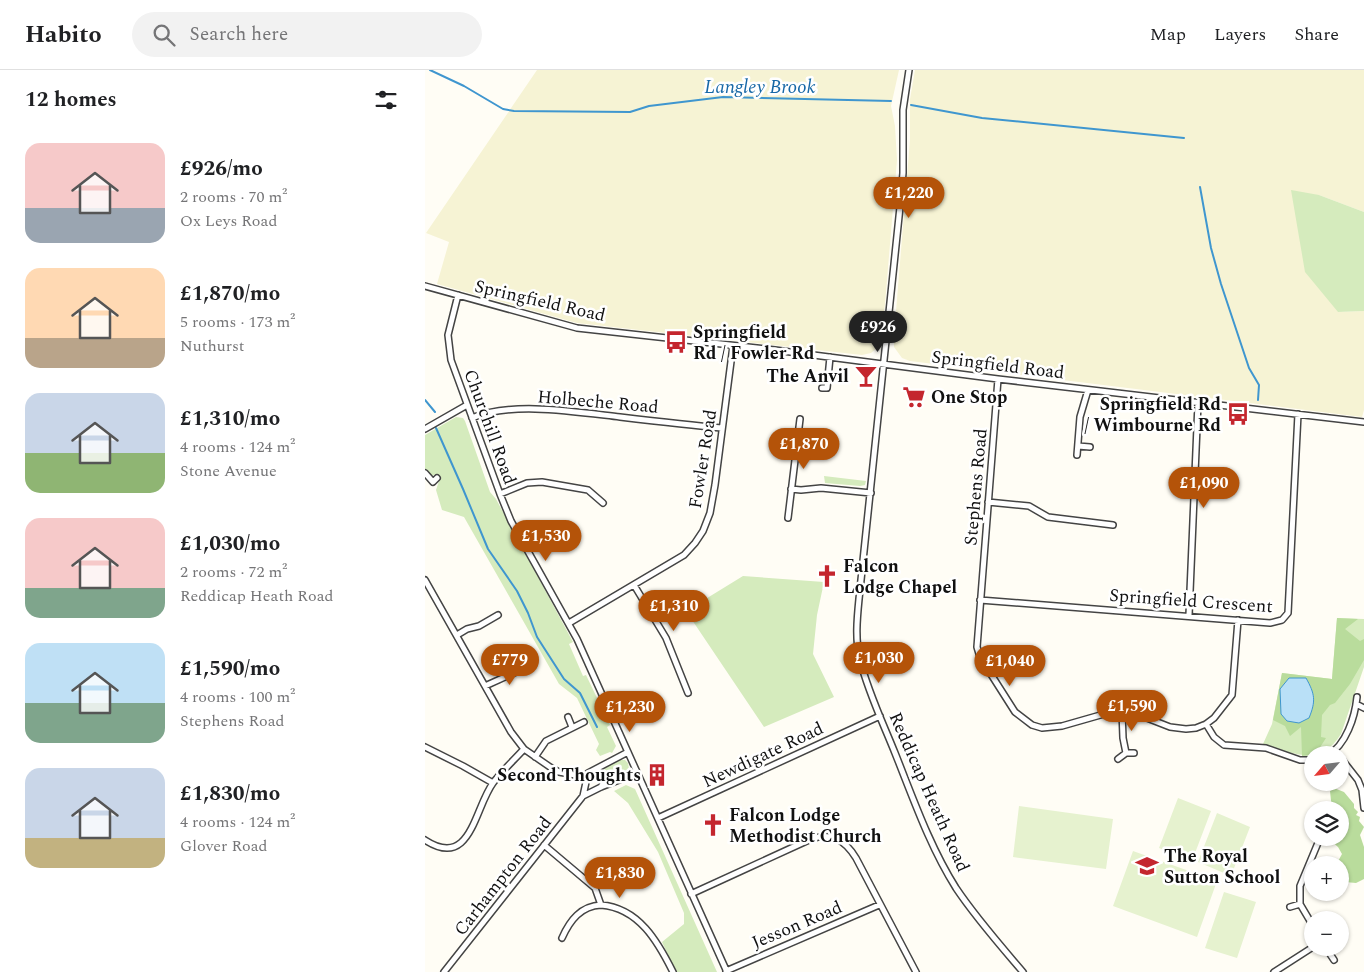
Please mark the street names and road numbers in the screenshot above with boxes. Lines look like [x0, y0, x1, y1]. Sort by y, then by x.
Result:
street label: Springfield Road [472, 273, 608, 329]
street label: Springfield Road [930, 343, 1066, 387]
street label: Churchill Road [457, 365, 523, 489]
street label: Holbeche Road [536, 383, 660, 421]
street label: Fowler Road [682, 407, 724, 511]
street label: Stephens Road [957, 427, 995, 547]
street label: Springfield Crescent [1108, 582, 1274, 620]
street label: Reddicap Heath Road [882, 708, 976, 876]
street label: Newdigate Road [698, 715, 828, 795]
street label: Carhampton Road [448, 810, 558, 942]
street label: Jesson Road [748, 894, 846, 956]

